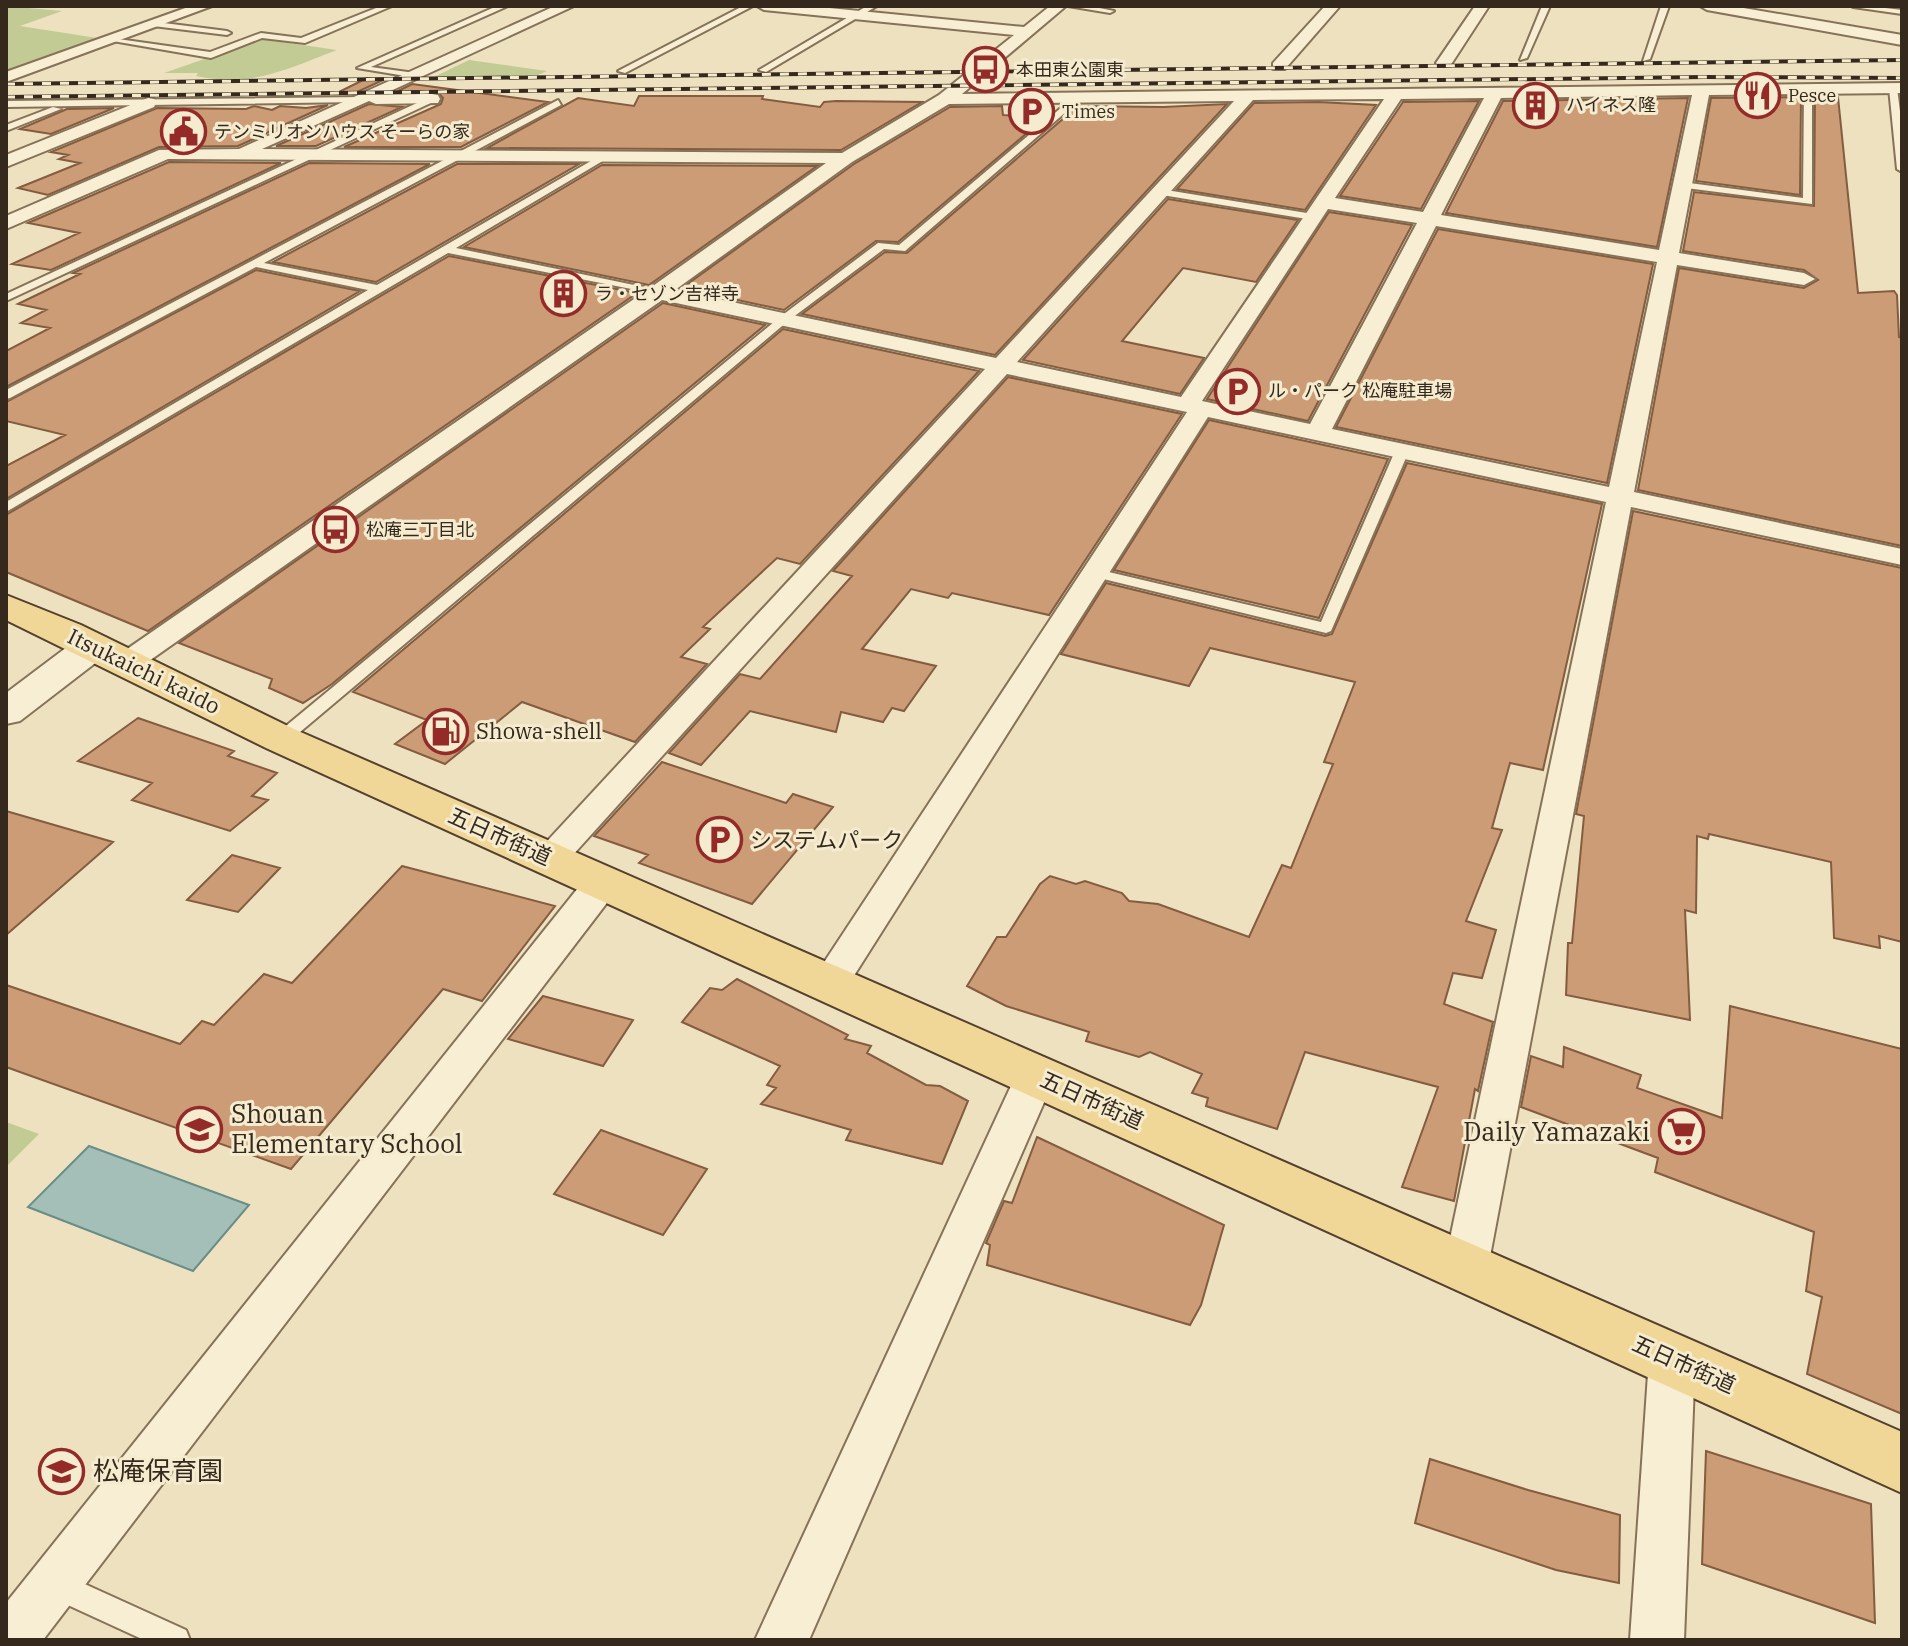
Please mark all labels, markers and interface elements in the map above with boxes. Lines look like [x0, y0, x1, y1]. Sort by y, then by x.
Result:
bus stop icon: 本田東公園東 [961, 46, 1009, 94]
place label: 本田東公園東 [1016, 58, 1124, 81]
restaurant icon: Pesce [1733, 72, 1781, 120]
building icon: ハイネス隆 [1511, 81, 1559, 129]
place label: Pesce [1788, 84, 1836, 107]
parking icon: Times [1007, 88, 1055, 136]
place label: ハイネス隆 [1566, 93, 1656, 116]
place label: Times [1062, 100, 1115, 123]
public building icon: テンミリオンハウス そーらの家 [159, 108, 207, 156]
place label: テンミリオンハウス そーらの家 [214, 120, 470, 143]
building icon: ラ・セゾン吉祥寺 [540, 270, 588, 318]
place label: ラ・セゾン吉祥寺 [595, 282, 739, 305]
parking icon: ル・パーク 松庵駐車場 [1213, 367, 1261, 415]
place label: ル・パーク 松庵駐車場 [1268, 379, 1452, 402]
bus stop icon: 松庵三丁目北 [311, 506, 359, 554]
place label: 松庵三丁目北 [366, 518, 474, 541]
street label: Itsukaichi kaido [63, 621, 225, 720]
fuel station icon: Showa-shell [421, 707, 469, 755]
place label: Showa-shell [476, 716, 602, 745]
street label: 五日市街道 [444, 800, 556, 871]
parking icon: システムパーク [695, 816, 743, 864]
place label: システムパーク [750, 825, 903, 854]
street label: 五日市街道 [1036, 1064, 1148, 1135]
place label: Shouan Elementary School [231, 1096, 463, 1160]
school or university icon: Shouan Elementary School [176, 1105, 224, 1153]
supermarket icon: Daily Yamazaki [1657, 1108, 1705, 1156]
place label: Daily Yamazaki [1463, 1114, 1650, 1148]
street label: 五日市街道 [1628, 1328, 1740, 1399]
school or university icon: 松庵保育園 [38, 1447, 86, 1495]
place label: 松庵保育園 [93, 1453, 223, 1487]

